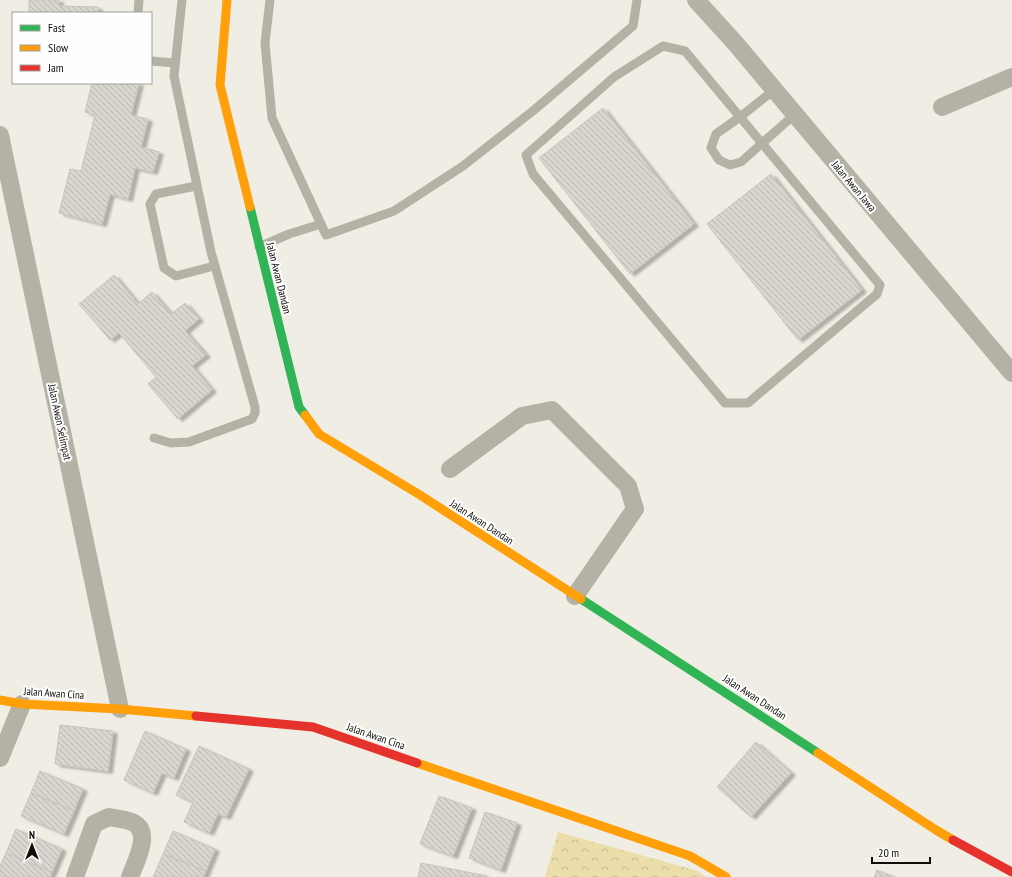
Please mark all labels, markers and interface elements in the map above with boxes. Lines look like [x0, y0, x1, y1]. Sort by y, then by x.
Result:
legend [12, 12, 152, 84]
text: Fast [48, 20, 66, 35]
text: Slow [48, 40, 69, 55]
text: Jam [47, 60, 64, 75]
street label: Jalan Awan Jawa [828, 157, 879, 214]
street label: Jalan Awan Dandan [263, 240, 295, 315]
street label: Jalan Awan Selimpat [45, 382, 75, 461]
street label: Jalan Awan Dandan [447, 496, 517, 548]
street label: Jalan Awan Dandan [720, 671, 790, 723]
street label: Jalan Awan Cina [22, 684, 85, 702]
street label: Jalan Awan Cina [344, 719, 407, 752]
north arrow [12, 825, 52, 865]
text: N [29, 828, 35, 842]
scale bar [872, 839, 930, 865]
text: 20 m [878, 845, 899, 860]

